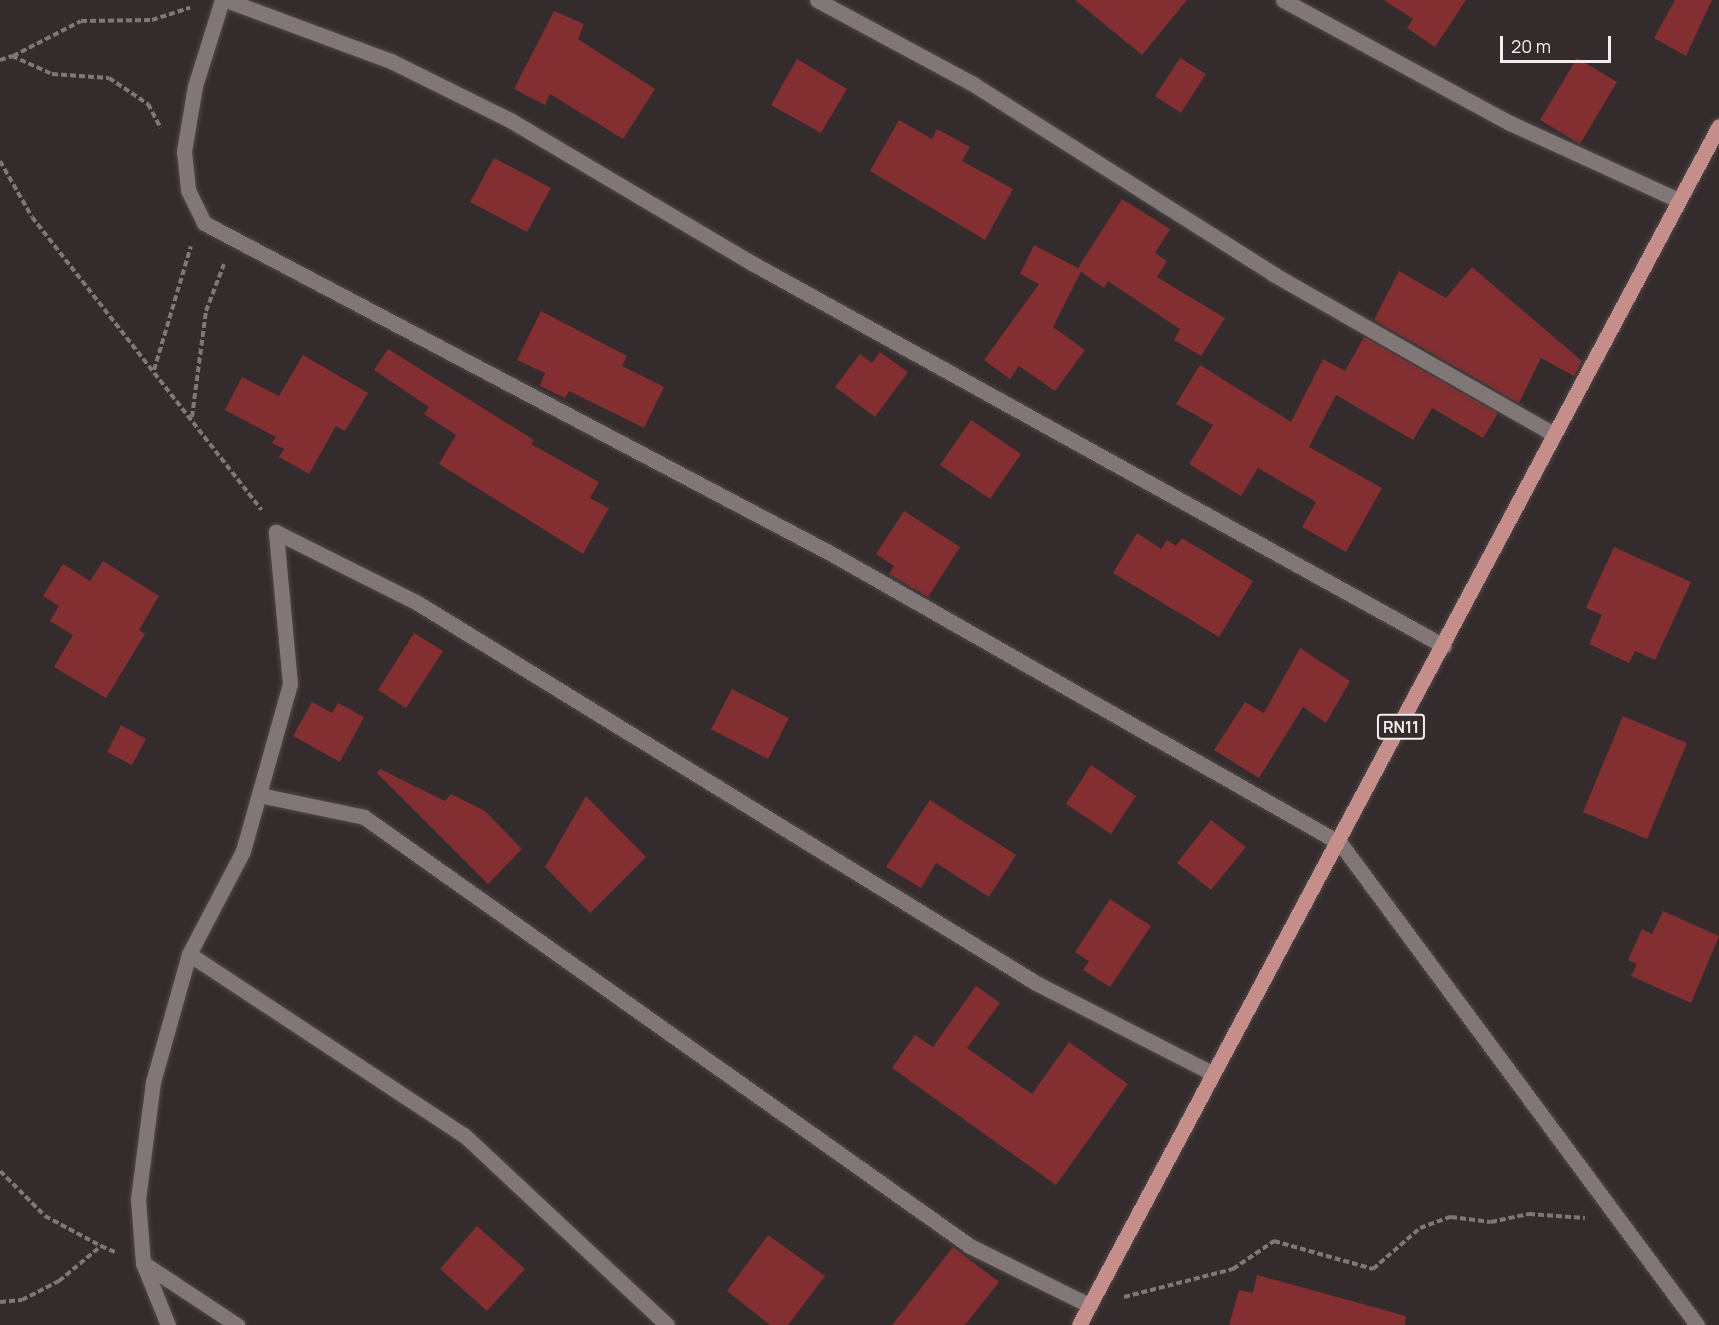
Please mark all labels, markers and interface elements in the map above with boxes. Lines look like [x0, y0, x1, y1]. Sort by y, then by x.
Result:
scale bar [1503, 24, 1614, 62]
text: 20 m [1511, 34, 1551, 58]
road number: RN11 [1376, 714, 1426, 740]

